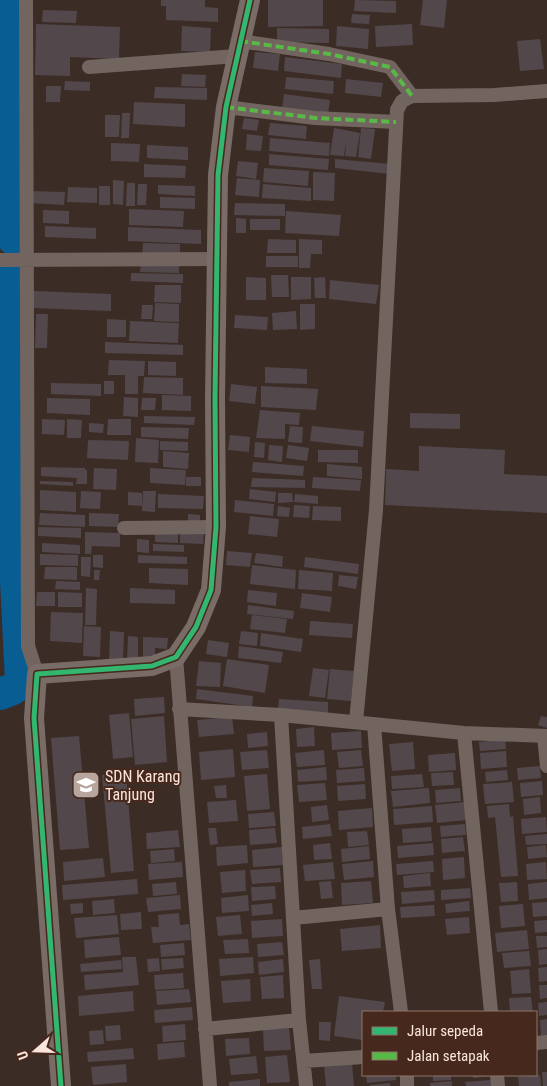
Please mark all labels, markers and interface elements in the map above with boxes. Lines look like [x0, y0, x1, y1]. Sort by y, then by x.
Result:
place label: SDN Karang Tanjung [105, 767, 180, 804]
school or university icon: SDN Karang Tanjung [71, 770, 101, 800]
legend [362, 1011, 537, 1076]
text: Jalur sepeda [407, 1022, 483, 1040]
north arrow [10, 1026, 60, 1076]
text: Jalan setapak [407, 1047, 490, 1065]
text: U [14, 1049, 32, 1062]

